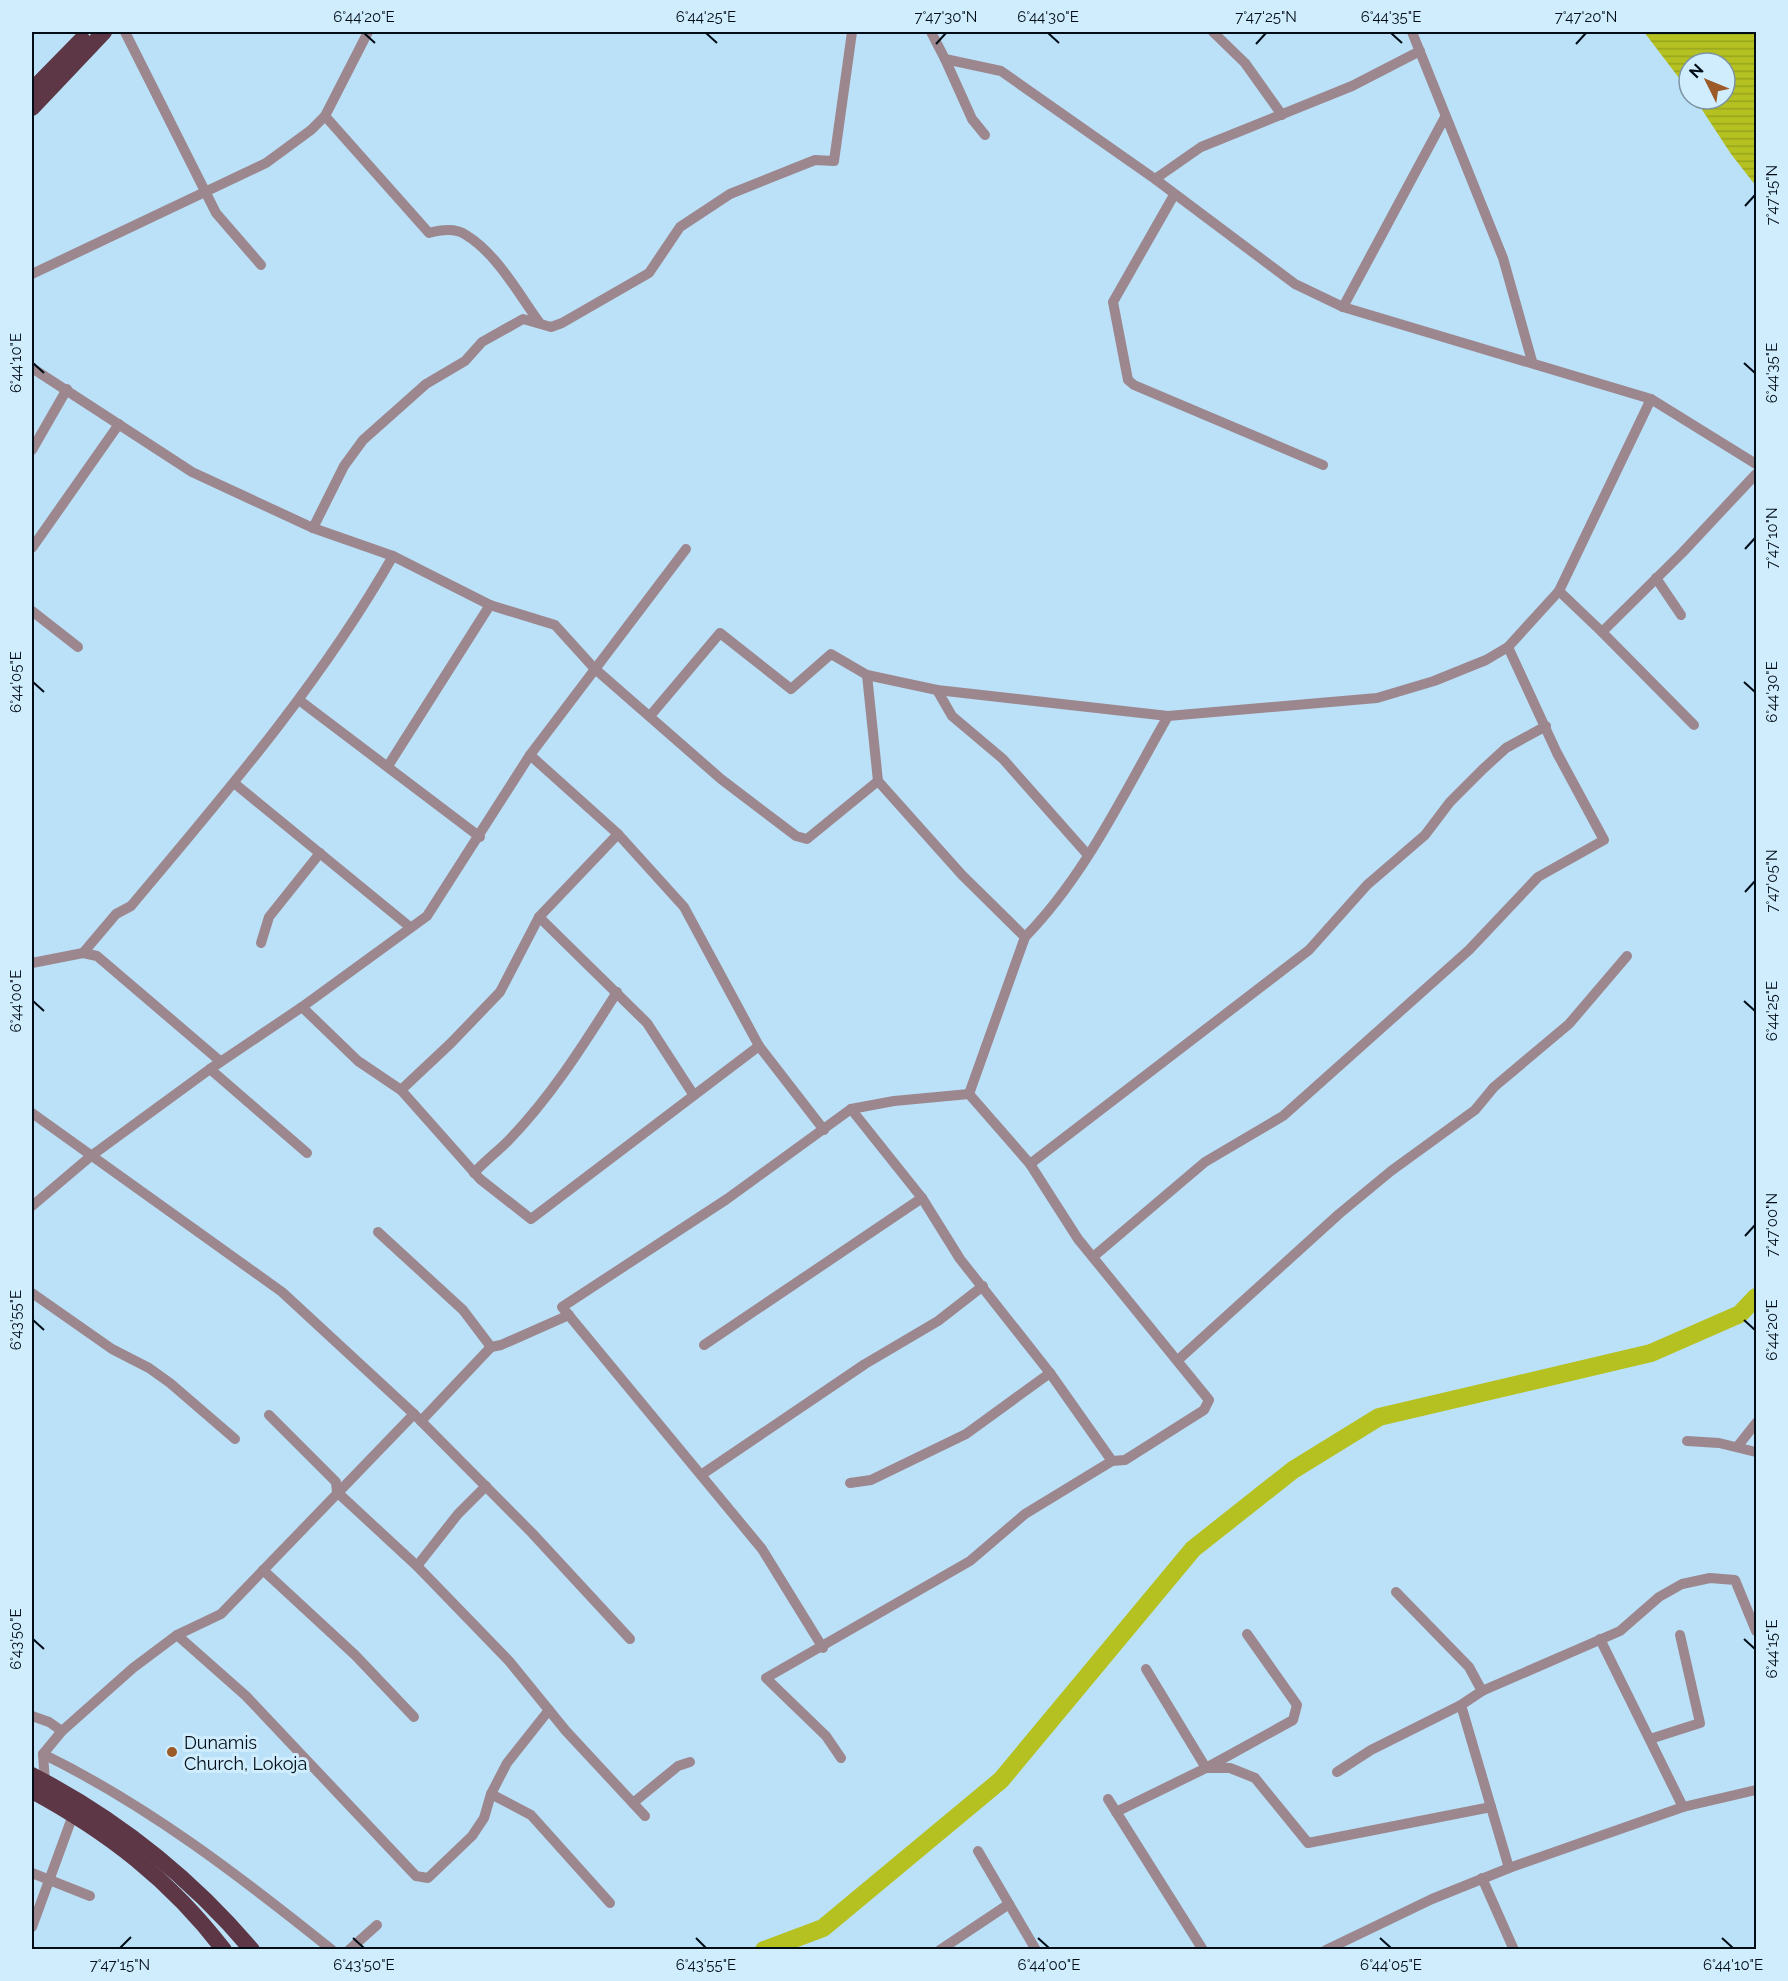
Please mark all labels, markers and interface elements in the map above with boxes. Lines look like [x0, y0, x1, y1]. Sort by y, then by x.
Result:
text: 6°44'20"E [333, 8, 395, 26]
text: 6°44'25"E [676, 8, 736, 26]
text: 7°47'30"N [915, 8, 977, 26]
text: 6°44'30"E [1017, 8, 1079, 26]
text: 7°47'25"N [1235, 8, 1297, 26]
text: 6°44'35"E [1361, 8, 1421, 26]
text: 7°47'20"N [1555, 8, 1617, 26]
north arrow [1677, 51, 1737, 111]
text: N [1685, 60, 1708, 82]
text: 7°47'15"N [1763, 165, 1781, 225]
text: 6°44'10"E [7, 333, 25, 393]
text: 6°44'35"E [1763, 343, 1781, 403]
text: 7°47'10"N [1763, 507, 1781, 569]
text: 6°44'05"E [7, 651, 25, 713]
text: 6°44'30"E [1763, 661, 1781, 723]
text: 7°47'05"N [1763, 849, 1781, 913]
text: 6°44'00"E [7, 970, 25, 1032]
text: 6°44'25"E [1763, 981, 1781, 1041]
text: 7°47'00"N [1763, 1193, 1781, 1257]
text: 6°43'55"E [7, 1290, 25, 1350]
text: 6°44'20"E [1763, 1299, 1781, 1361]
text: 6°43'50"E [7, 1608, 25, 1670]
text: 6°44'15"E [1763, 1619, 1781, 1679]
place label: Dunamis Church, Lokoja [184, 1732, 307, 1774]
marker: Dunamis Church, Lokoja [165, 1745, 179, 1759]
text: 7°47'15"N [90, 1956, 150, 1974]
text: 6°43'50"E [333, 1956, 395, 1974]
text: 6°43'55"E [676, 1956, 736, 1974]
text: 6°44'00"E [1018, 1956, 1080, 1974]
text: 6°44'05"E [1360, 1956, 1422, 1974]
text: 6°44'10"E [1703, 1956, 1763, 1974]

